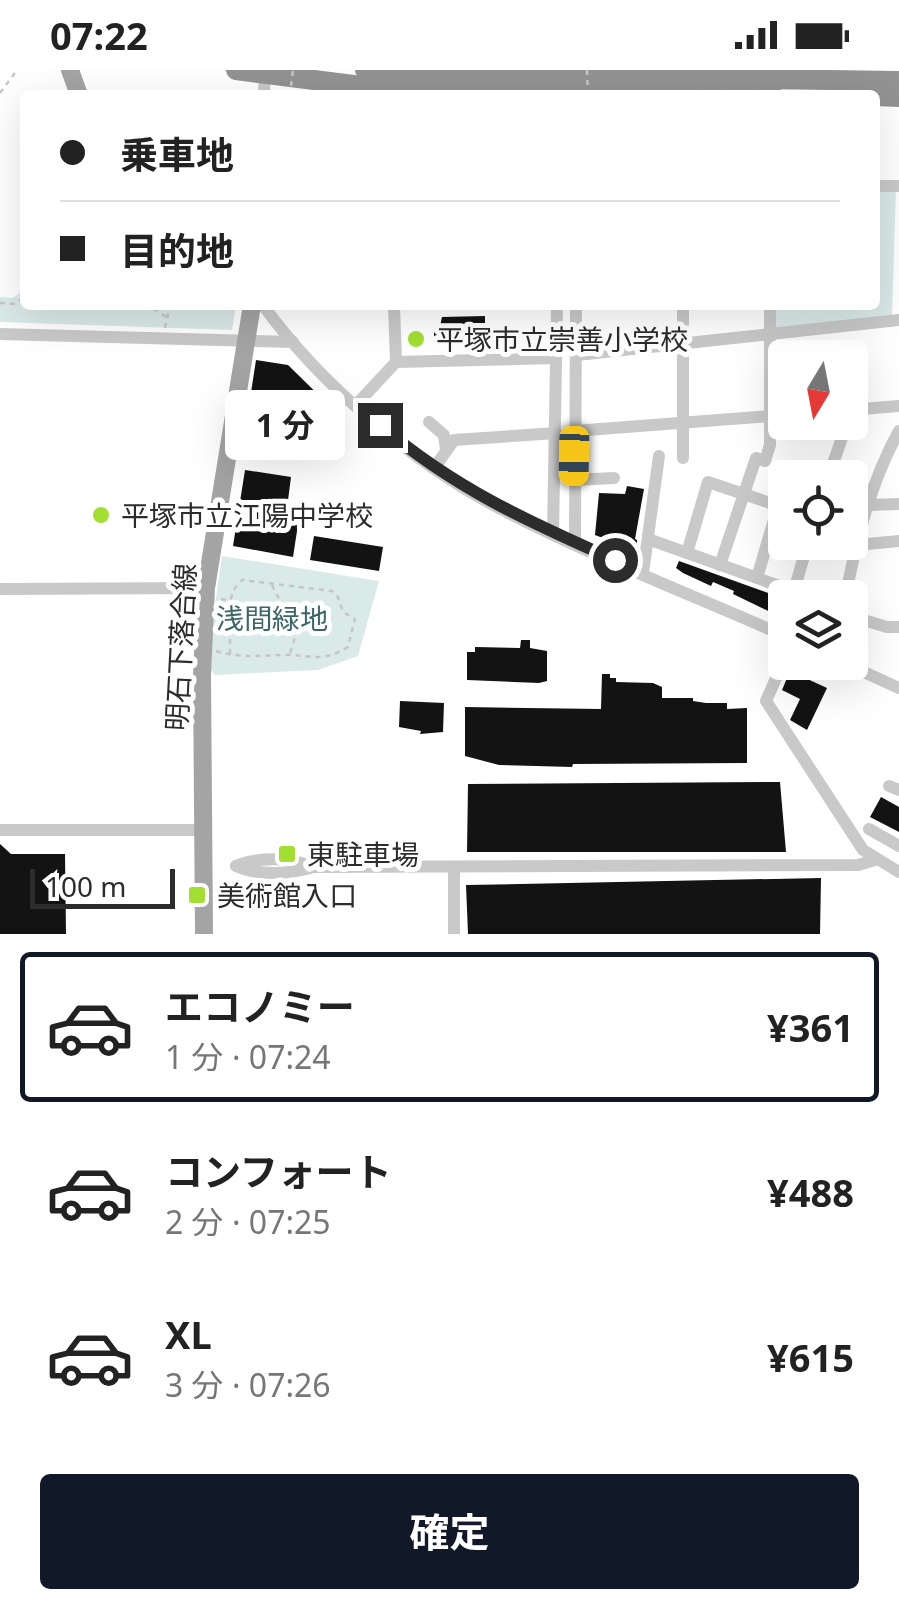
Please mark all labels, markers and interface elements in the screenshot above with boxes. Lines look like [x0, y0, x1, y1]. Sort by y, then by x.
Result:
text: 07:22 [50, 9, 148, 61]
text: 乗車地 [120, 128, 234, 180]
text: 目的地 [120, 224, 234, 276]
place label: 平塚市立崇善小学校 [436, 320, 688, 358]
marker: 平塚市立崇善小学校 [405, 328, 427, 350]
north arrow [768, 340, 868, 440]
map controls [768, 340, 868, 680]
callout: 1 分 [225, 390, 345, 460]
text: 1 分 [256, 403, 314, 446]
route end [358, 403, 403, 448]
car [558, 426, 590, 486]
button: locate [768, 460, 868, 560]
place label: 平塚市立江陽中学校 [121, 496, 373, 534]
marker: 平塚市立江陽中学校 [90, 504, 112, 526]
route start [593, 538, 638, 583]
street label: 明石下落合線 [157, 562, 203, 732]
button: layers [768, 580, 868, 680]
park label: 浅間緑地 [216, 599, 328, 637]
place label: 東駐車場 [307, 835, 419, 873]
marker: 東駐車場 [276, 843, 298, 865]
scale bar [30, 864, 175, 908]
text: 100 m [45, 867, 127, 905]
place label: 美術館入口 [217, 876, 357, 914]
marker: 美術館入口 [186, 884, 208, 906]
text: エコノミー [165, 980, 355, 1032]
icon: car [45, 982, 135, 1072]
text: ¥361 [767, 1001, 854, 1053]
text: 1 分 · 07:24 [165, 1035, 331, 1078]
text: コンフォート [165, 1145, 392, 1197]
icon: car [45, 1147, 135, 1237]
text: ¥488 [767, 1166, 854, 1218]
text: 2 分 · 07:25 [165, 1200, 331, 1243]
text: XL [165, 1308, 212, 1360]
icon: car [45, 1312, 135, 1402]
text: ¥615 [767, 1331, 854, 1383]
text: 3 分 · 07:26 [165, 1363, 331, 1406]
button: 確定 [40, 1474, 859, 1589]

